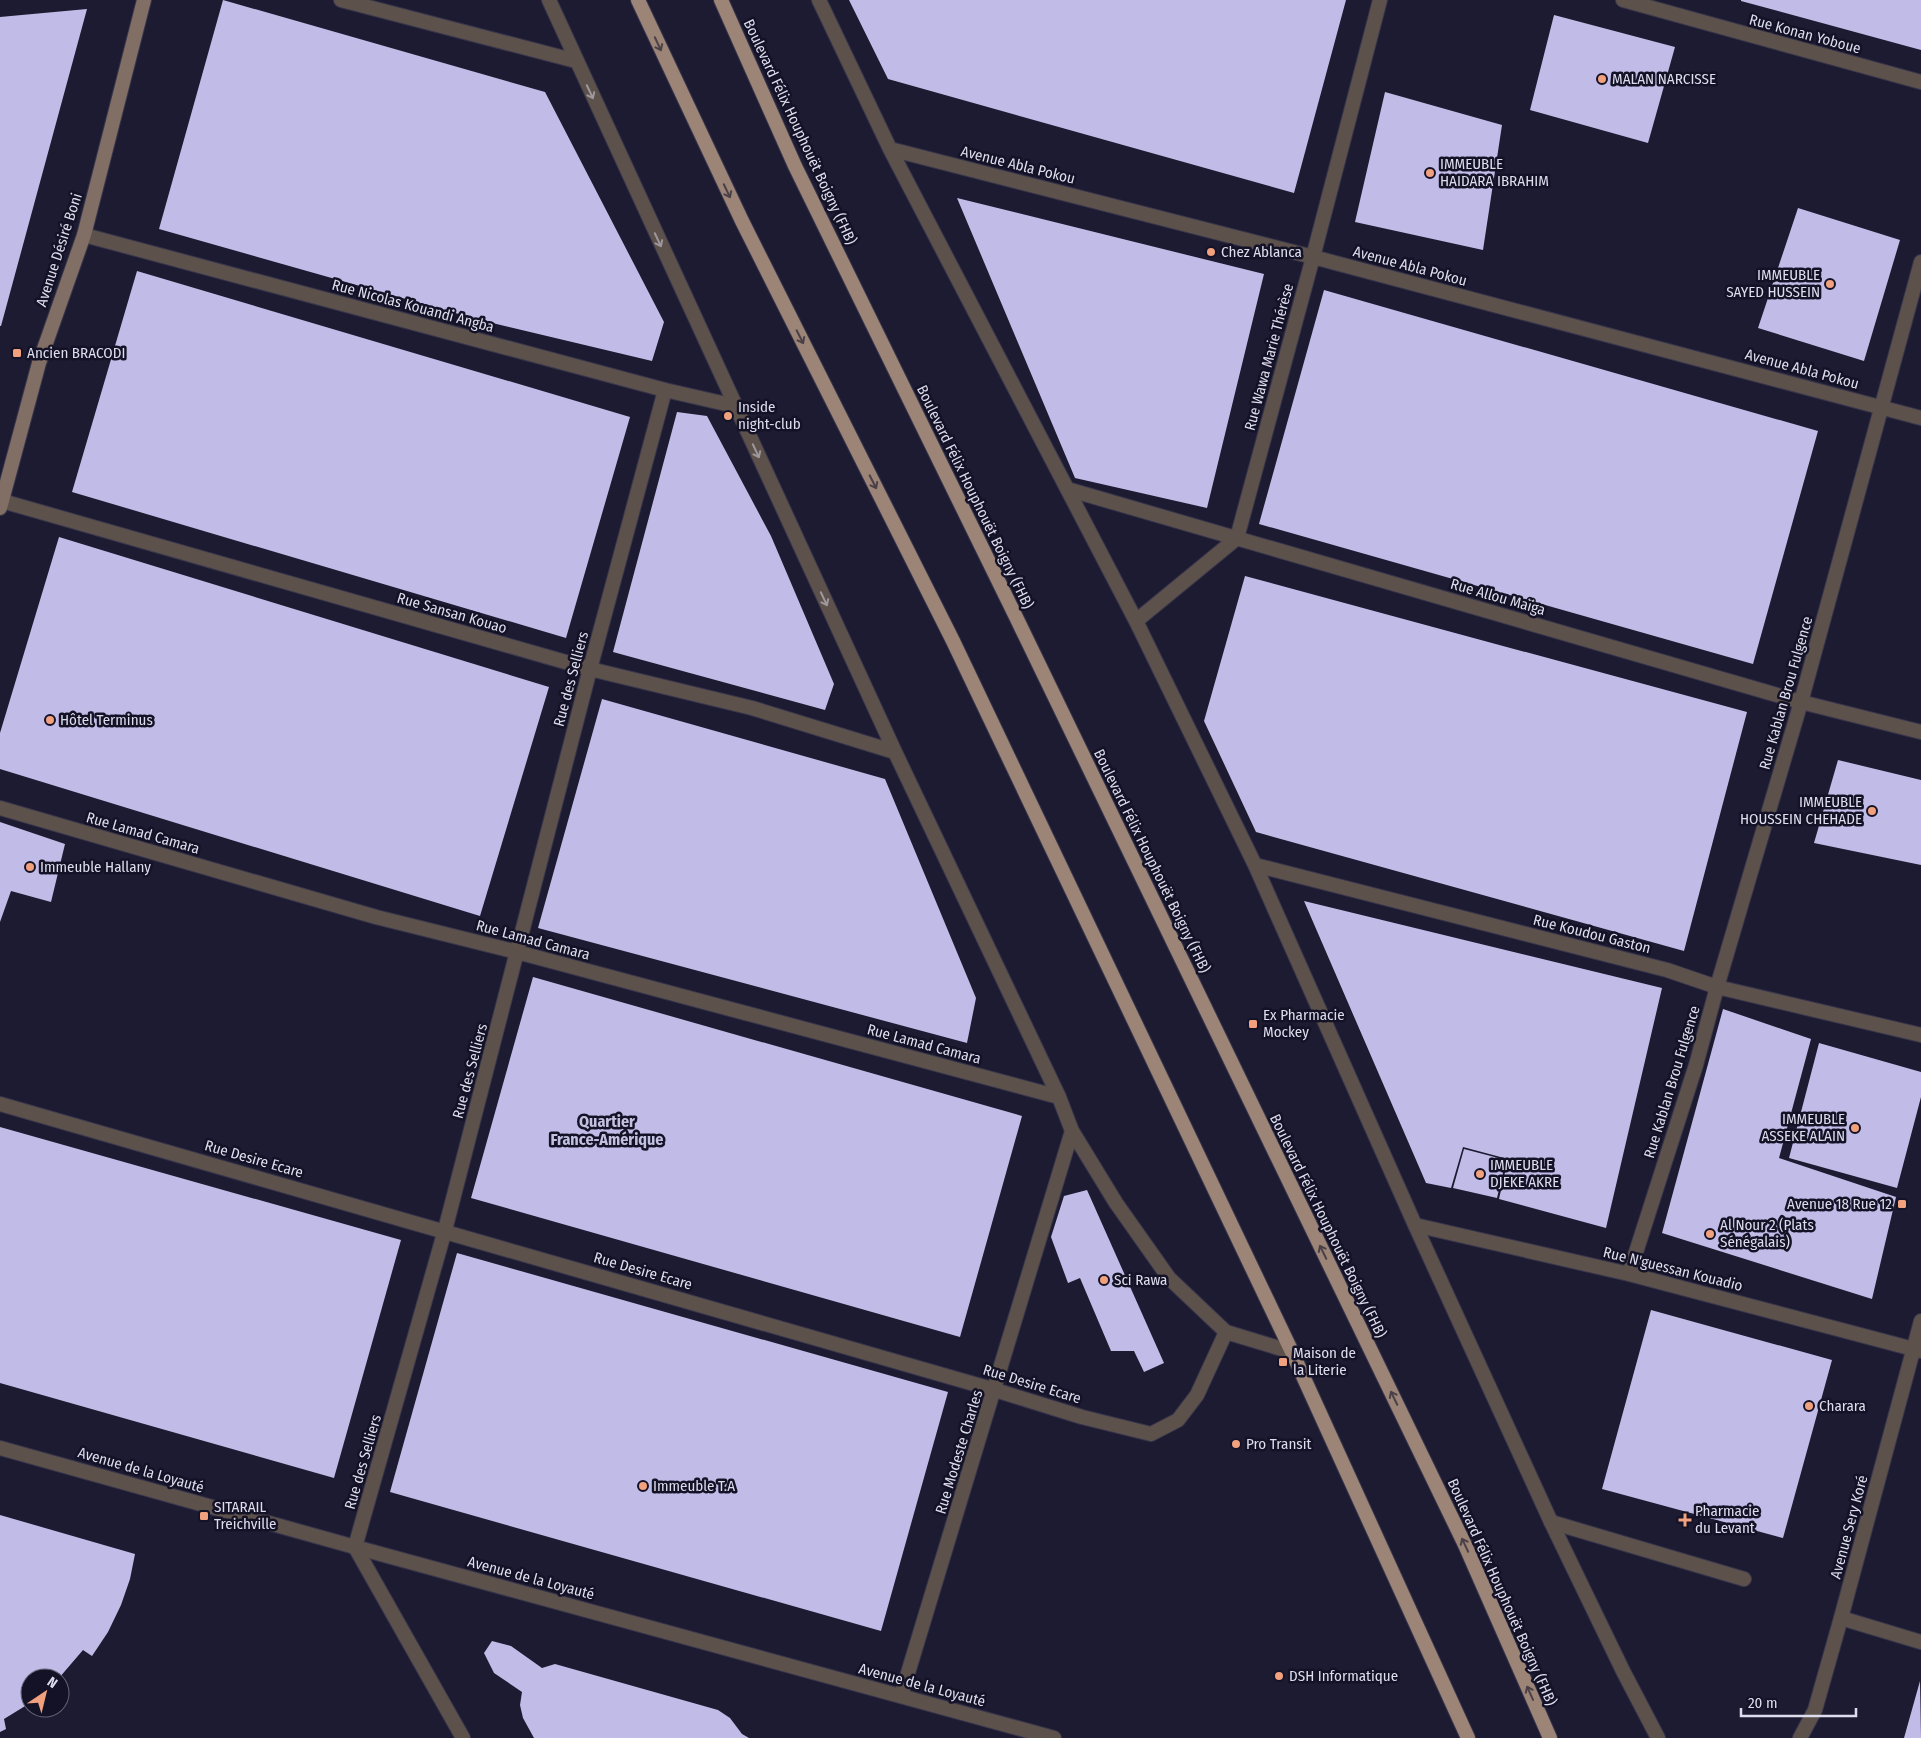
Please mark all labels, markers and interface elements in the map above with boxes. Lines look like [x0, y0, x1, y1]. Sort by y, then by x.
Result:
street label: Rue Konan Yoboue [1747, 10, 1863, 58]
street label: Boulevard Félix Houphouët Boigny (FHB) [740, 16, 860, 248]
one-way arrow [654, 36, 664, 51]
place label: MALAN NARCISSE [1612, 70, 1716, 88]
marker: MALAN NARCISSE [1596, 73, 1608, 85]
one-way arrow [586, 84, 596, 99]
street label: Avenue Abla Pokou [959, 142, 1077, 188]
place label: IMMEUBLE HAIDARA IBRAHIM [1440, 155, 1549, 190]
marker: IMMEUBLE HAIDARA IBRAHIM [1424, 167, 1436, 179]
one-way arrow [723, 183, 733, 198]
street label: Avenue Désiré Boni [32, 191, 86, 309]
one-way arrow [654, 232, 664, 247]
street label: Avenue Abla Pokou [1351, 242, 1469, 290]
place label: Chez Ablanca [1221, 243, 1302, 261]
marker: Chez Ablanca [1205, 246, 1217, 258]
place label: IMMEUBLE SAYED HUSSEIN [1726, 266, 1820, 301]
street label: Rue Nicolas Kouandi Angba [330, 276, 496, 336]
marker: IMMEUBLE SAYED HUSSEIN [1824, 278, 1836, 290]
street label: Rue Wawa Marie Thérèse [1241, 281, 1297, 433]
one-way arrow [796, 329, 805, 344]
place label: Ancien BRACODI [27, 344, 125, 362]
street label: Avenue Abla Pokou [1743, 345, 1861, 393]
marker: Ancien BRACODI [11, 347, 23, 359]
street label: Boulevard Félix Houphouët Boigny (FHB) [913, 382, 1037, 612]
place label: Inside night-club [738, 398, 801, 433]
marker: Inside night-club [722, 410, 734, 422]
one-way arrow [751, 443, 761, 458]
one-way arrow [869, 474, 878, 489]
street label: Rue Allou Maïga [1448, 575, 1548, 619]
street label: Rue Sansan Kouao [395, 589, 509, 637]
one-way arrow [819, 591, 829, 606]
street label: Rue Kablan Brou Fulgence [1755, 614, 1817, 772]
street label: Rue des Selliers [550, 629, 592, 729]
place label: Hôtel Terminus [60, 711, 153, 729]
marker: Hôtel Terminus [44, 714, 56, 726]
street label: Boulevard Félix Houphouët Boigny (FHB) [1090, 746, 1214, 976]
place label: IMMEUBLE HOUSSEIN CHEHADE [1740, 793, 1862, 828]
marker: IMMEUBLE HOUSSEIN CHEHADE [1866, 805, 1878, 817]
street label: Rue Lamad Camara [84, 808, 202, 858]
place label: Immeuble Hallany [40, 858, 151, 876]
marker: Immeuble Hallany [24, 861, 36, 873]
street label: Rue Koudou Gaston [1531, 911, 1653, 957]
street label: Rue Lamad Camara [474, 916, 592, 964]
street label: Rue Kablan Brou Fulgence [1640, 1004, 1704, 1160]
place label: Ex Pharmacie Mockey [1263, 1006, 1345, 1041]
marker: Ex Pharmacie Mockey [1247, 1018, 1259, 1030]
street label: Rue Lamad Camara [865, 1020, 983, 1068]
street label: Rue des Selliers [449, 1021, 491, 1121]
place label: IMMEUBLE ASSEKE ALAIN [1761, 1110, 1845, 1145]
street label: Boulevard Félix Houphouët Boigny (FHB) [1266, 1111, 1390, 1341]
district label: Quartier France-Amérique [551, 1112, 663, 1149]
marker: IMMEUBLE ASSEKE ALAIN [1849, 1122, 1861, 1134]
street label: Rue Desire Ecare [203, 1136, 305, 1182]
place label: IMMEUBLE DJEKE AKRE [1490, 1156, 1559, 1191]
marker: IMMEUBLE DJEKE AKRE [1474, 1168, 1486, 1180]
place label: Avenue 18 Rue 12 [1787, 1195, 1892, 1213]
marker: Avenue 18 Rue 12 [1896, 1198, 1908, 1210]
place label: Al Nour 2 (Plats Sénégalais) [1720, 1216, 1814, 1251]
marker: Al Nour 2 (Plats Sénégalais) [1704, 1228, 1716, 1240]
street label: Rue N'guessan Kouadio [1601, 1243, 1745, 1295]
one-way arrow [1318, 1245, 1327, 1260]
street label: Rue Desire Ecare [592, 1248, 694, 1294]
place label: Sci Rawa [1114, 1271, 1167, 1289]
marker: Sci Rawa [1098, 1274, 1110, 1286]
place label: Maison de la Literie [1293, 1344, 1356, 1379]
marker: Maison de la Literie [1277, 1356, 1289, 1368]
street label: Rue Desire Ecare [981, 1361, 1083, 1407]
street label: Rue Modeste Charles [932, 1388, 986, 1516]
one-way arrow [1389, 1391, 1398, 1406]
place label: Charara [1819, 1397, 1866, 1415]
marker: Charara [1803, 1400, 1815, 1412]
street label: Rue des Selliers [341, 1413, 385, 1511]
place label: Pro Transit [1246, 1435, 1311, 1453]
marker: Pro Transit [1230, 1438, 1242, 1450]
street label: Avenue de la Loyauté [76, 1443, 206, 1497]
street label: Avenue Sery Koré [1826, 1473, 1872, 1581]
street label: Boulevard Félix Houphouët Boigny (FHB) [1444, 1476, 1560, 1708]
place label: Immeuble T.A [653, 1477, 735, 1495]
marker: Immeuble T.A [637, 1480, 649, 1492]
place label: SITARAIL Treichville [214, 1498, 276, 1533]
place label: Pharmacie du Levant [1695, 1502, 1760, 1537]
marker: SITARAIL Treichville [198, 1510, 210, 1522]
marker: Pharmacie du Levant [1679, 1514, 1691, 1526]
one-way arrow [1459, 1538, 1469, 1553]
street label: Avenue de la Loyauté [466, 1552, 596, 1604]
street label: Avenue de la Loyauté [857, 1659, 987, 1711]
place label: DSH Informatique [1289, 1667, 1398, 1685]
north arrow [20, 1668, 70, 1718]
marker: DSH Informatique [1273, 1670, 1285, 1682]
text: N [44, 1673, 60, 1692]
one-way arrow [1525, 1686, 1535, 1701]
scale bar [1741, 1686, 1856, 1718]
text: 20 m [1748, 1694, 1778, 1712]

